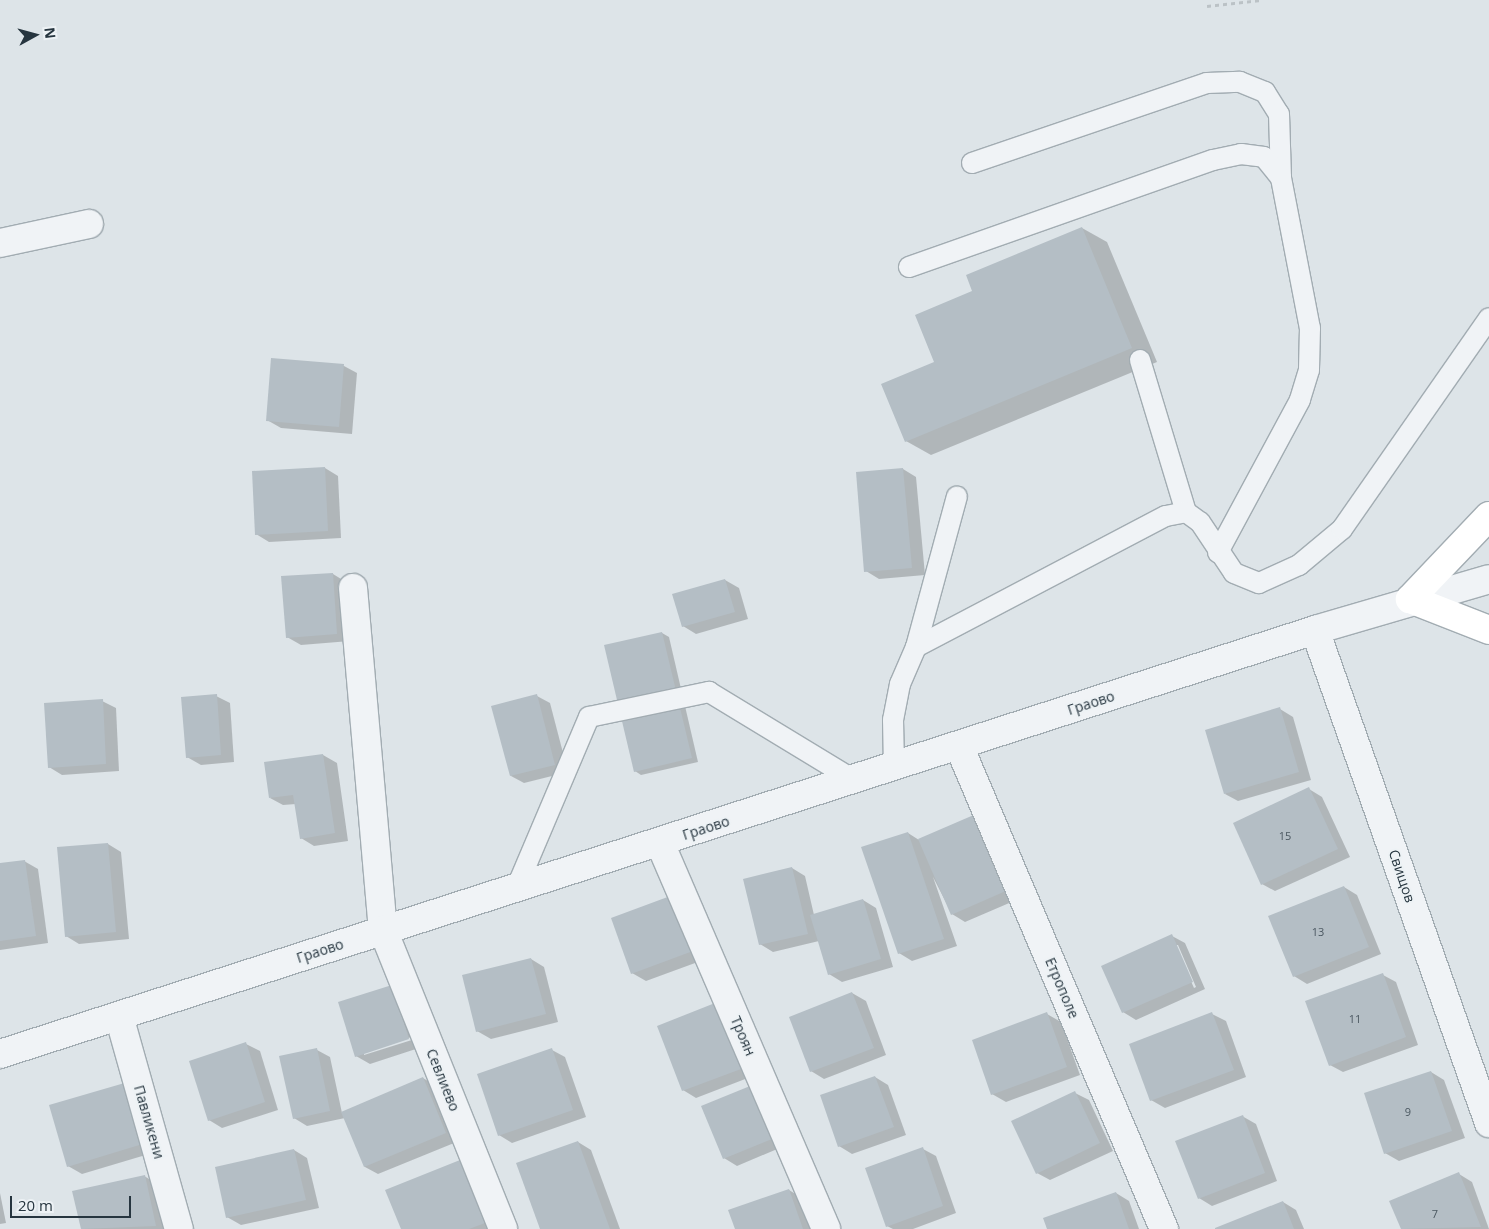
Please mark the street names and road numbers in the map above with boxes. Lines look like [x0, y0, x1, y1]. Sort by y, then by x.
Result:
street label: Граово [1065, 688, 1117, 718]
street label: Граово [680, 813, 732, 843]
street label: Свищов [1385, 847, 1419, 905]
street label: Граово [294, 936, 346, 966]
street label: Етрополе [1042, 955, 1082, 1021]
street label: Троян [727, 1014, 759, 1058]
street label: Севлиево [423, 1046, 463, 1114]
street label: Павликени [130, 1083, 168, 1161]

